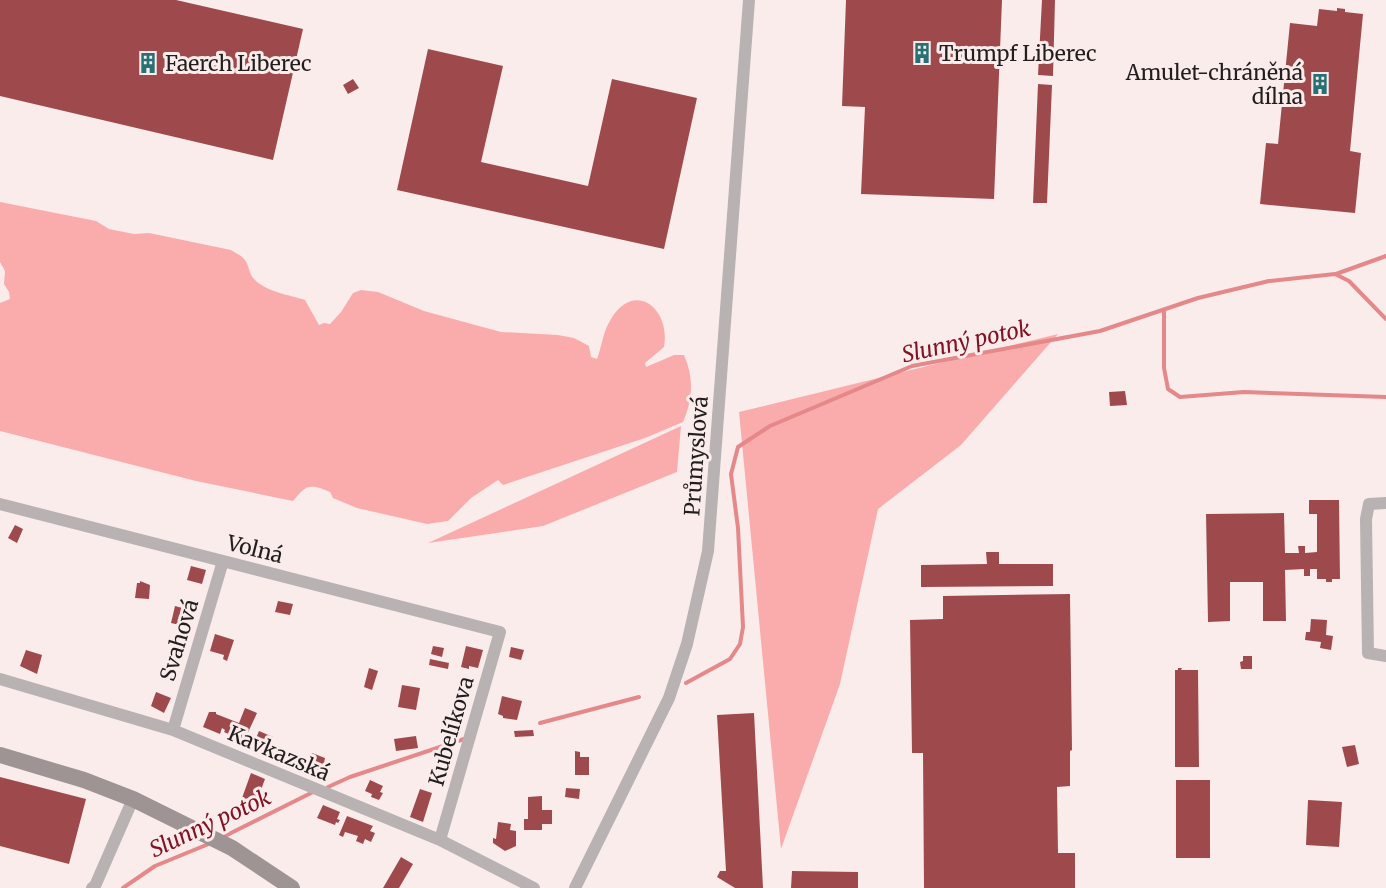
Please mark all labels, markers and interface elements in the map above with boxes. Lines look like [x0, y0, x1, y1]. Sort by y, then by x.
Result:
place label: Trumpf Liberec [939, 40, 1097, 67]
building icon: Trumpf Liberec [910, 41, 934, 65]
place label: Faerch Liberec [165, 50, 312, 77]
building icon: Faerch Liberec [136, 51, 160, 75]
place label: Amulet-chráněná dílna [1125, 59, 1303, 110]
building icon: Amulet-chráněná dílna [1308, 72, 1332, 96]
water label: Slunný potok [899, 314, 1033, 368]
street label: Průmyslová [678, 395, 714, 517]
street label: Volná [223, 529, 286, 569]
street label: Svahová [154, 596, 204, 684]
street label: Kubelíkova [422, 673, 480, 789]
street label: Kavkazská [224, 719, 334, 787]
water label: Slunný potok [145, 783, 275, 863]

